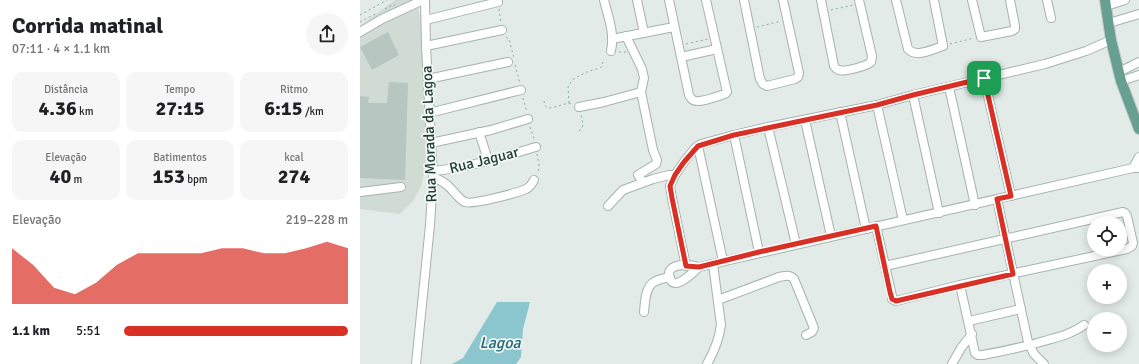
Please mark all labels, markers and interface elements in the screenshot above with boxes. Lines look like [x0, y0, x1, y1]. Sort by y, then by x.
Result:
text: Corrida matinal [12, 12, 163, 39]
button: share [306, 13, 348, 55]
text: 07:11 · 4 × 1.1 km [12, 41, 110, 57]
pin [967, 61, 1001, 95]
street label: Rua Morada da Lagoa [418, 65, 440, 203]
icon: arrive [973, 67, 995, 89]
text: Distância [44, 83, 88, 96]
text: Tempo [165, 83, 195, 96]
text: Ritmo [280, 83, 308, 96]
text: 4.36 [39, 96, 77, 121]
text: 27:15 [155, 96, 205, 121]
text: 6:15 [264, 96, 302, 121]
text: km [77, 105, 93, 118]
text: /km [302, 105, 324, 118]
street label: Rua Jaguar [447, 143, 521, 177]
text: Elevação [45, 151, 87, 164]
text: Batimentos [153, 151, 207, 164]
text: kcal [284, 151, 304, 164]
text: 40 [50, 164, 71, 189]
text: 153 [152, 164, 185, 189]
text: 274 [278, 164, 310, 189]
text: m [71, 173, 82, 186]
text: bpm [185, 173, 208, 186]
text: Elevação [12, 212, 61, 228]
text: 219–228 m [286, 212, 348, 228]
map controls [1087, 216, 1127, 352]
button: locate [1087, 216, 1127, 256]
button: + [1087, 264, 1127, 304]
button: − [1087, 312, 1127, 352]
text: 1.1 km [12, 323, 50, 339]
text: 5:51 [76, 323, 101, 339]
water label: Lagoa [479, 333, 521, 353]

